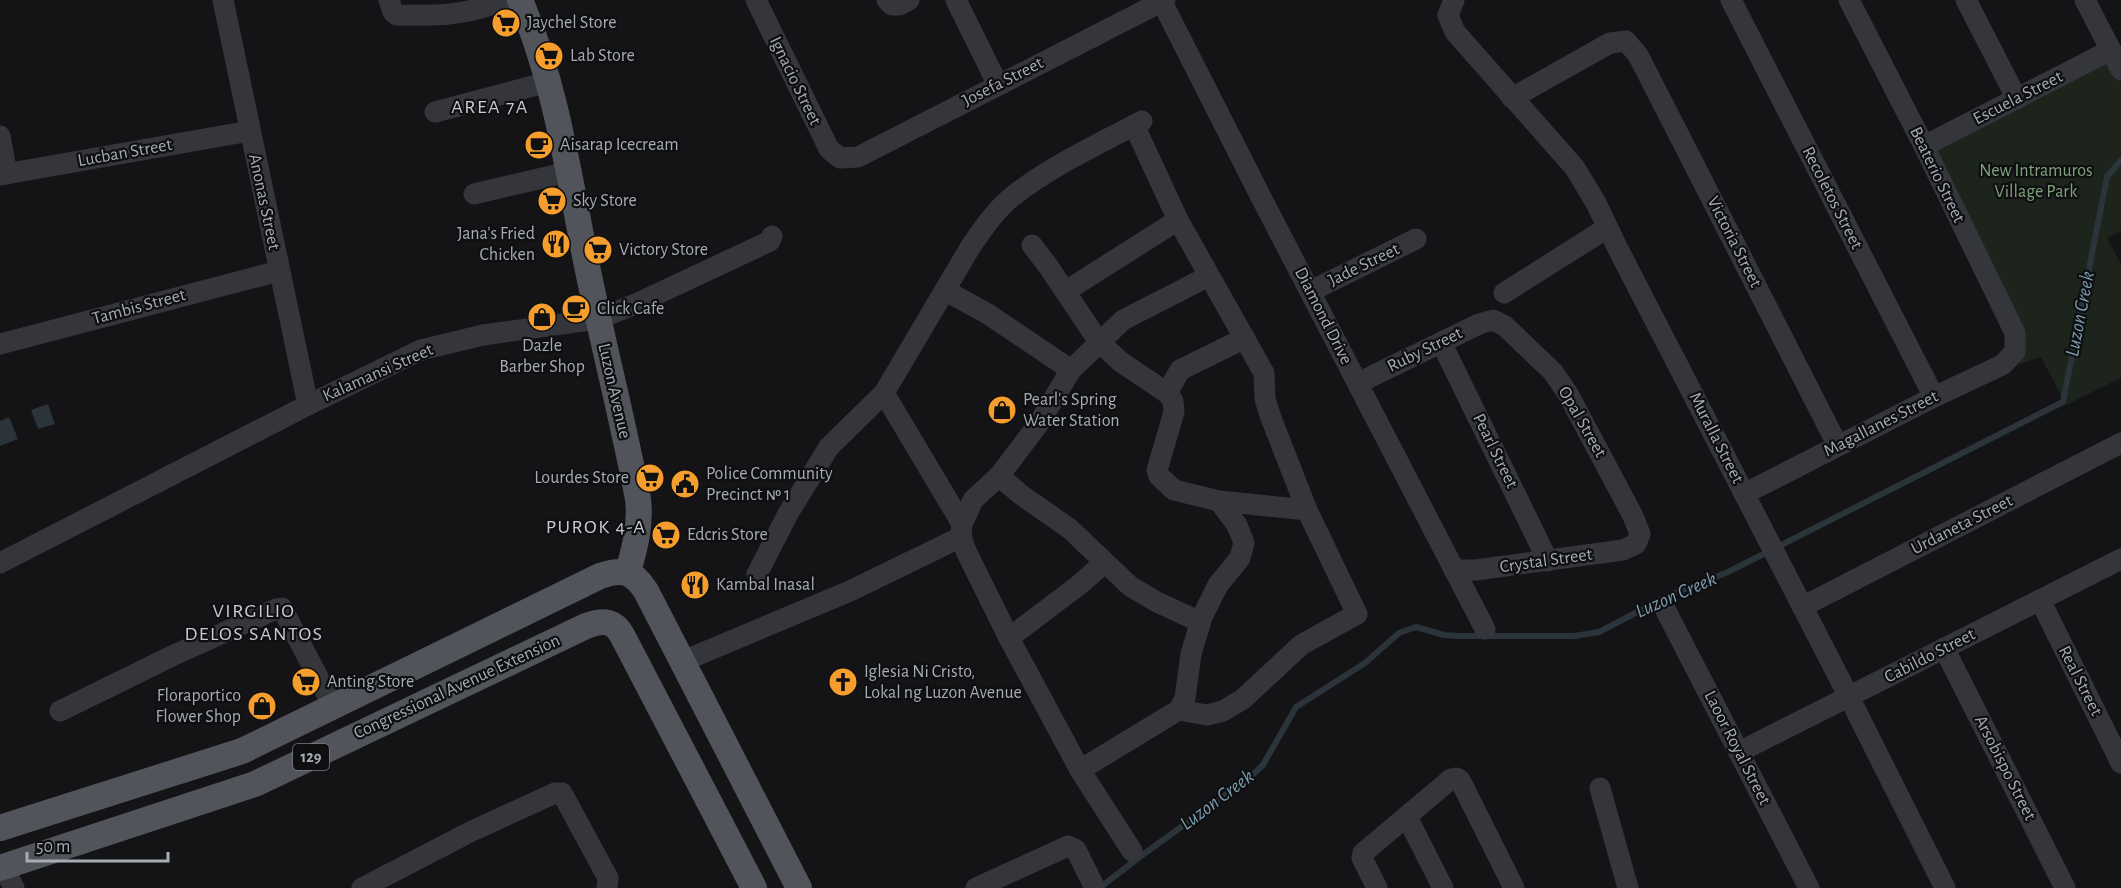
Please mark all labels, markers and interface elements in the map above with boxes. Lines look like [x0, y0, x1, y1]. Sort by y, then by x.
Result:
supermarket icon: Jaychel Store [490, 7, 522, 39]
place label: Jaychel Store [527, 14, 616, 32]
street label: Ignacio Street [766, 34, 824, 128]
supermarket icon: Lab Store [533, 40, 565, 72]
place label: Lab Store [570, 47, 635, 65]
street label: Josefa Street [960, 54, 1046, 110]
street label: Escuela Street [1970, 68, 2066, 128]
district label: AREA 7A [451, 97, 529, 117]
street label: Beaterio Street [1906, 124, 1968, 226]
cafe icon: Aisarap Icecream [523, 129, 555, 161]
street label: Lucban Street [76, 136, 174, 170]
place label: Aisarap Icecream [560, 136, 679, 154]
street label: Recoletos Street [1798, 144, 1866, 252]
street label: Anonas Street [245, 152, 283, 252]
park label: New Intramuros Village Park [1979, 162, 2093, 201]
supermarket icon: Sky Store [536, 185, 568, 217]
place label: Sky Store [573, 192, 637, 210]
street label: Victoria Street [1703, 194, 1765, 291]
place label: Jana's Fried Chicken [457, 225, 535, 264]
restaurant icon: Jana's Fried Chicken [540, 228, 572, 260]
supermarket icon: Victory Store [582, 234, 614, 266]
street label: Jade Street [1326, 240, 1403, 290]
place label: Victory Store [619, 241, 708, 259]
street label: Diamond Drive [1291, 265, 1355, 367]
water label: Luzon Creek [2062, 270, 2098, 358]
street label: Tambis Street [90, 286, 188, 328]
cafe icon: Click Cafe [560, 293, 592, 325]
place label: Click Cafe [597, 300, 664, 318]
shop icon: Dazle Barber Shop [526, 301, 558, 333]
street label: Ruby Street [1385, 324, 1466, 376]
place label: Dazle Barber Shop [499, 337, 585, 376]
street label: Kalamansi Street [320, 341, 436, 405]
street label: Luzon Avenue [594, 342, 634, 440]
street label: Opal Street [1555, 383, 1610, 461]
street label: Magallanes Street [1821, 387, 1941, 461]
street label: Muralla Street [1685, 390, 1747, 487]
place label: Pearl's Spring Water Station [1023, 391, 1120, 430]
shop icon: Pearl's Spring Water Station [986, 394, 1018, 426]
street label: Pearl Street [1469, 411, 1521, 491]
supermarket icon: Lourdes Store [634, 462, 666, 494]
place label: Police Community Precinct № 1 [706, 465, 833, 504]
public building icon: Police Community Precinct № 1 [669, 468, 701, 500]
place label: Lourdes Store [534, 469, 629, 487]
street label: Urdaneta Street [1908, 492, 2016, 558]
district label: PUROK 4-A [546, 517, 646, 537]
supermarket icon: Edcris Store [650, 519, 682, 551]
place label: Edcris Store [687, 526, 768, 544]
street label: Crystal Street [1499, 546, 1594, 576]
water label: Luzon Creek [1632, 568, 1720, 622]
restaurant icon: Kambal Inasal [679, 569, 711, 601]
place label: Kambal Inasal [716, 576, 815, 594]
district label: VIRGILIO DELOS SANTOS [184, 601, 324, 644]
street label: Cabildo Street [1882, 625, 1979, 687]
street label: Congressional Avenue Extension [351, 631, 563, 743]
street label: Real Street [2055, 643, 2105, 719]
place label: Iglesia Ni Cristo, Lokal ng Luzon Avenue [864, 663, 1022, 702]
supermarket icon: Anting Store [290, 666, 322, 698]
church icon: Iglesia Ni Cristo, Lokal ng Luzon Avenue [827, 666, 859, 698]
place label: Anting Store [327, 673, 414, 691]
place label: Floraportico Flower Shop [156, 687, 241, 726]
street label: Laoor Royal Street [1700, 688, 1774, 808]
shop icon: Floraportico Flower Shop [246, 690, 278, 722]
street label: Arsobispo Street [1971, 713, 2039, 824]
road number: 129 [293, 744, 329, 770]
water label: Luzon Creek [1176, 766, 1258, 834]
scale bar [27, 825, 168, 863]
text: 50 m [36, 838, 70, 856]

